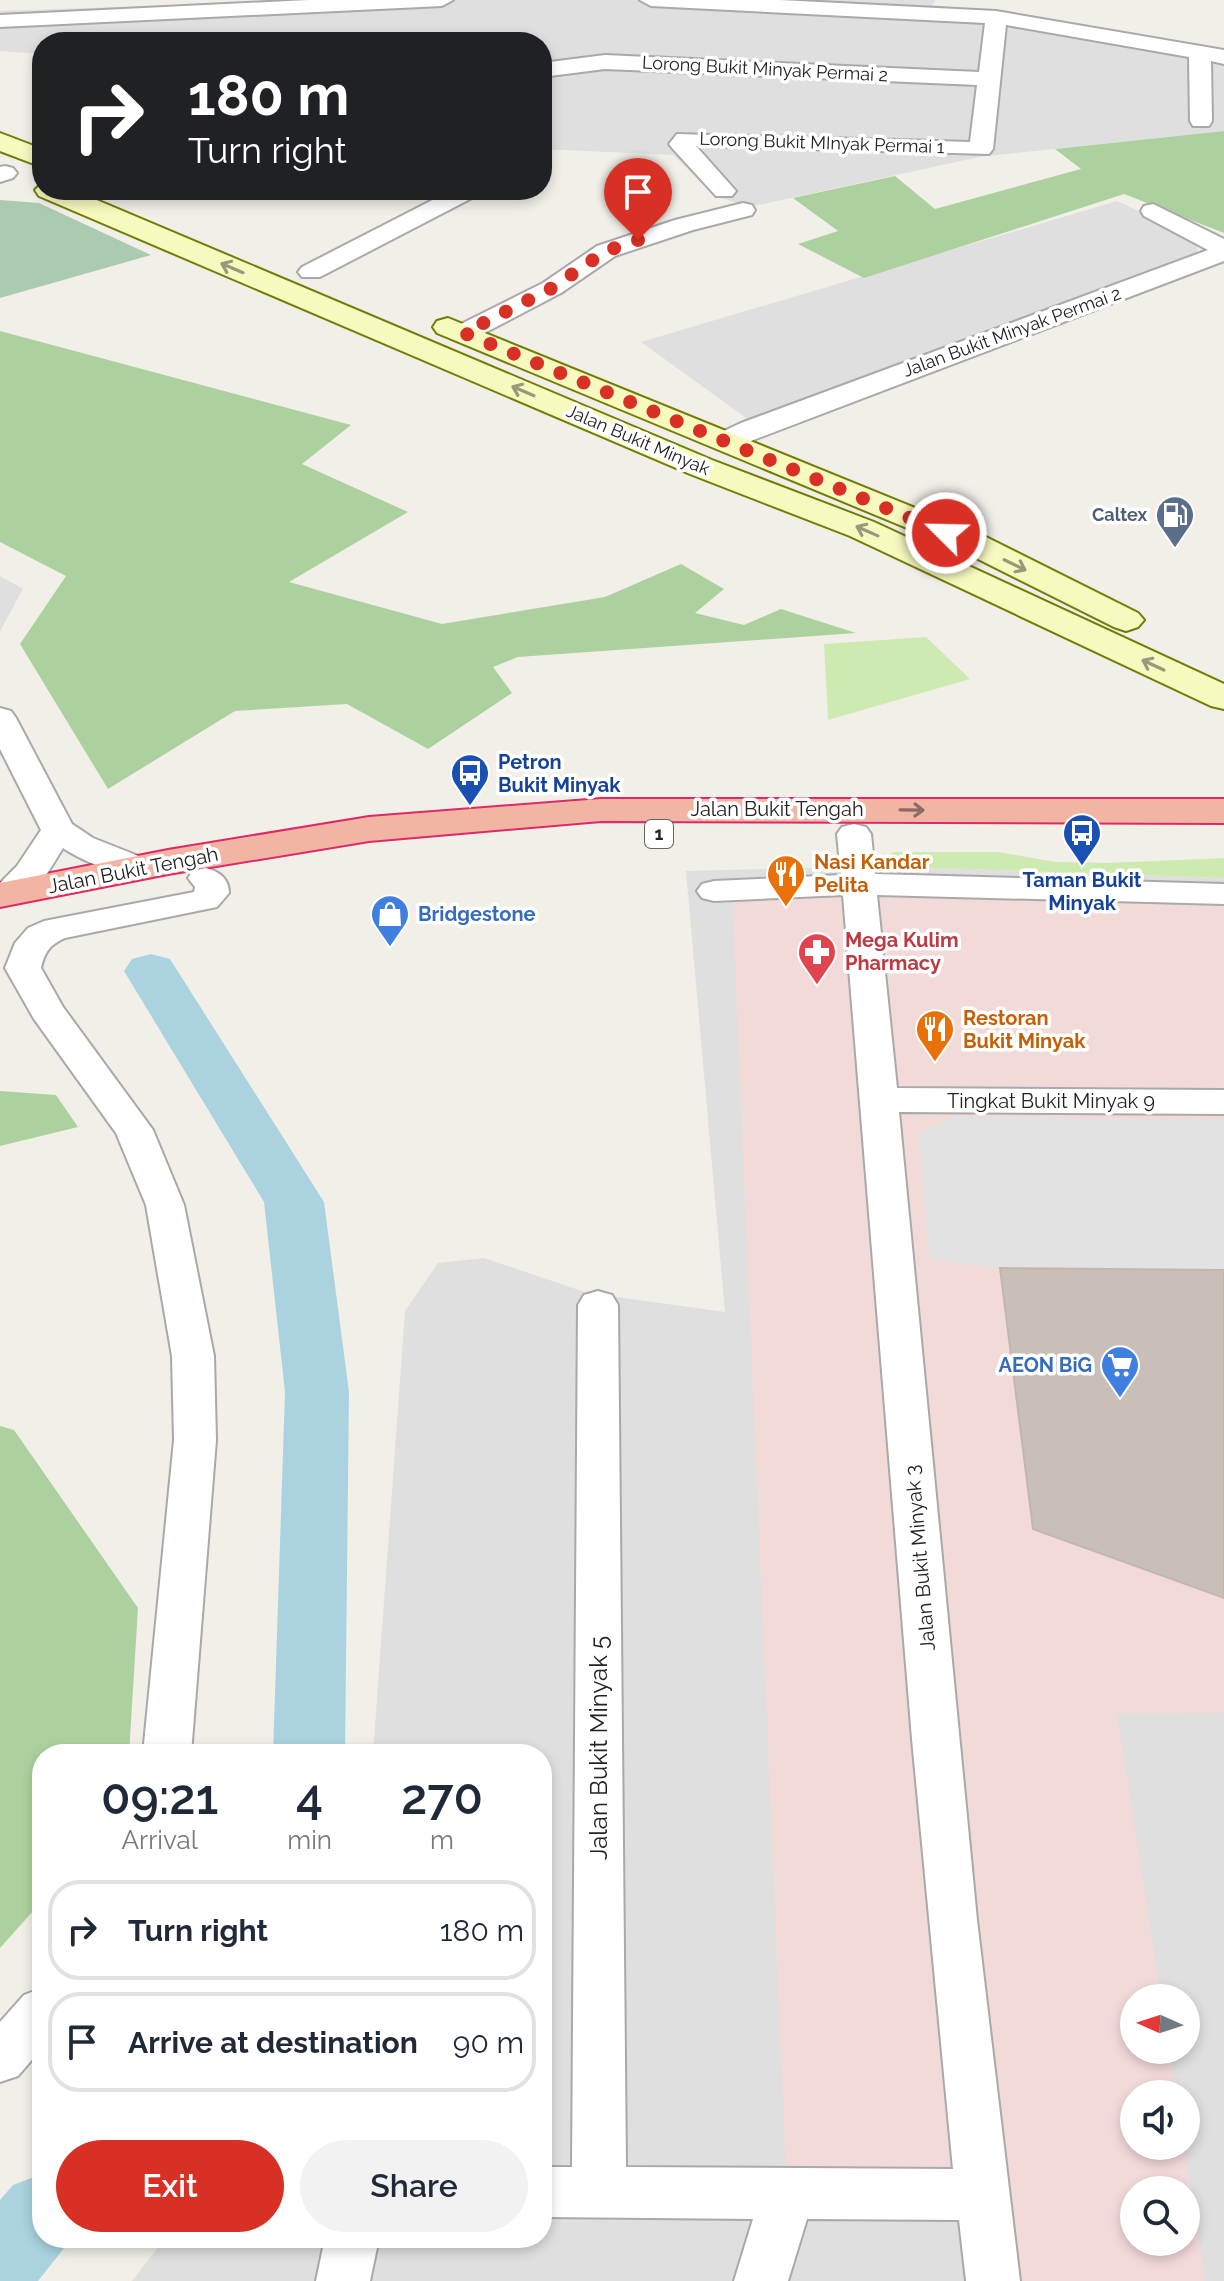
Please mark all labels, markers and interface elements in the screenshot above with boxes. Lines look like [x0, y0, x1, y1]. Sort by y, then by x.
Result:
street label: Lorong Bukit Minyak Permai 2 [641, 52, 889, 85]
text: 180 m [188, 62, 349, 128]
icon: right [56, 64, 160, 168]
street label: Lorong Bukit MInyak Permai 1 [699, 128, 945, 157]
text: Turn right [188, 129, 347, 171]
pin [604, 158, 672, 240]
icon: arrive [616, 170, 660, 214]
one-way arrow [220, 259, 245, 274]
street label: Jalan Bukit Minyak Permai 2 [900, 282, 1124, 381]
one-way arrow [511, 382, 536, 397]
street label: Jalan Bukit Minyak [563, 400, 713, 479]
position arrow [904, 491, 988, 575]
fuel station icon: Caltex [1154, 494, 1196, 549]
place label: Caltex [1092, 504, 1147, 525]
one-way arrow [855, 523, 880, 538]
one-way arrow [1003, 557, 1027, 573]
one-way arrow [1142, 657, 1166, 672]
place label: Petron Bukit Minyak [498, 750, 621, 797]
bus stop icon: Petron Bukit Minyak [449, 752, 491, 807]
street label: Jalan Bukit Tengah [690, 797, 864, 821]
one-way arrow [898, 802, 925, 817]
bus stop icon: Taman Bukit Minyak [1061, 812, 1103, 867]
road number: 1 [645, 820, 673, 848]
street label: Jalan Bukit Tengah [46, 842, 220, 898]
place label: Nasi Kandar Pelita [814, 850, 930, 897]
restaurant icon: Nasi Kandar Pelita [765, 853, 807, 908]
place label: Taman Bukit Minyak [1023, 868, 1142, 915]
shop icon: Bridgestone [369, 893, 411, 948]
place label: Bridgestone [418, 902, 536, 926]
place label: Mega Kulim Pharmacy [845, 928, 959, 975]
pharmacy icon: Mega Kulim Pharmacy [796, 931, 838, 986]
place label: Restoran Bukit Minyak [963, 1006, 1086, 1053]
restaurant icon: Restoran Bukit Minyak [914, 1008, 956, 1063]
street label: Tingkat Bukit Minyak 9 [947, 1089, 1155, 1113]
supermarket icon: AEON BiG [1099, 1344, 1141, 1399]
place label: AEON BiG [998, 1353, 1092, 1377]
street label: Jalan Bukit Minyak 3 [900, 1464, 940, 1652]
street label: Jalan Bukit Minyak 5 [584, 1636, 613, 1860]
text: 09:21 [101, 1769, 218, 1825]
text: 4 [296, 1769, 323, 1825]
text: 270 [401, 1769, 483, 1825]
text: Arrival [122, 1825, 198, 1855]
text: min [287, 1825, 332, 1855]
text: m [430, 1825, 454, 1855]
icon: right [60, 1908, 104, 1952]
text: Turn right [128, 1913, 268, 1948]
text: 180 m [440, 1913, 524, 1948]
north arrow [1120, 1984, 1200, 2064]
map controls [1120, 1984, 1200, 2256]
icon: arrive [60, 2020, 104, 2064]
text: Arrive at destination [128, 2025, 418, 2060]
text: 90 m [453, 2025, 524, 2060]
button: sound [1120, 2080, 1200, 2160]
button: Exit [56, 2140, 284, 2232]
button: Share [300, 2140, 528, 2232]
button: search [1120, 2176, 1200, 2256]

